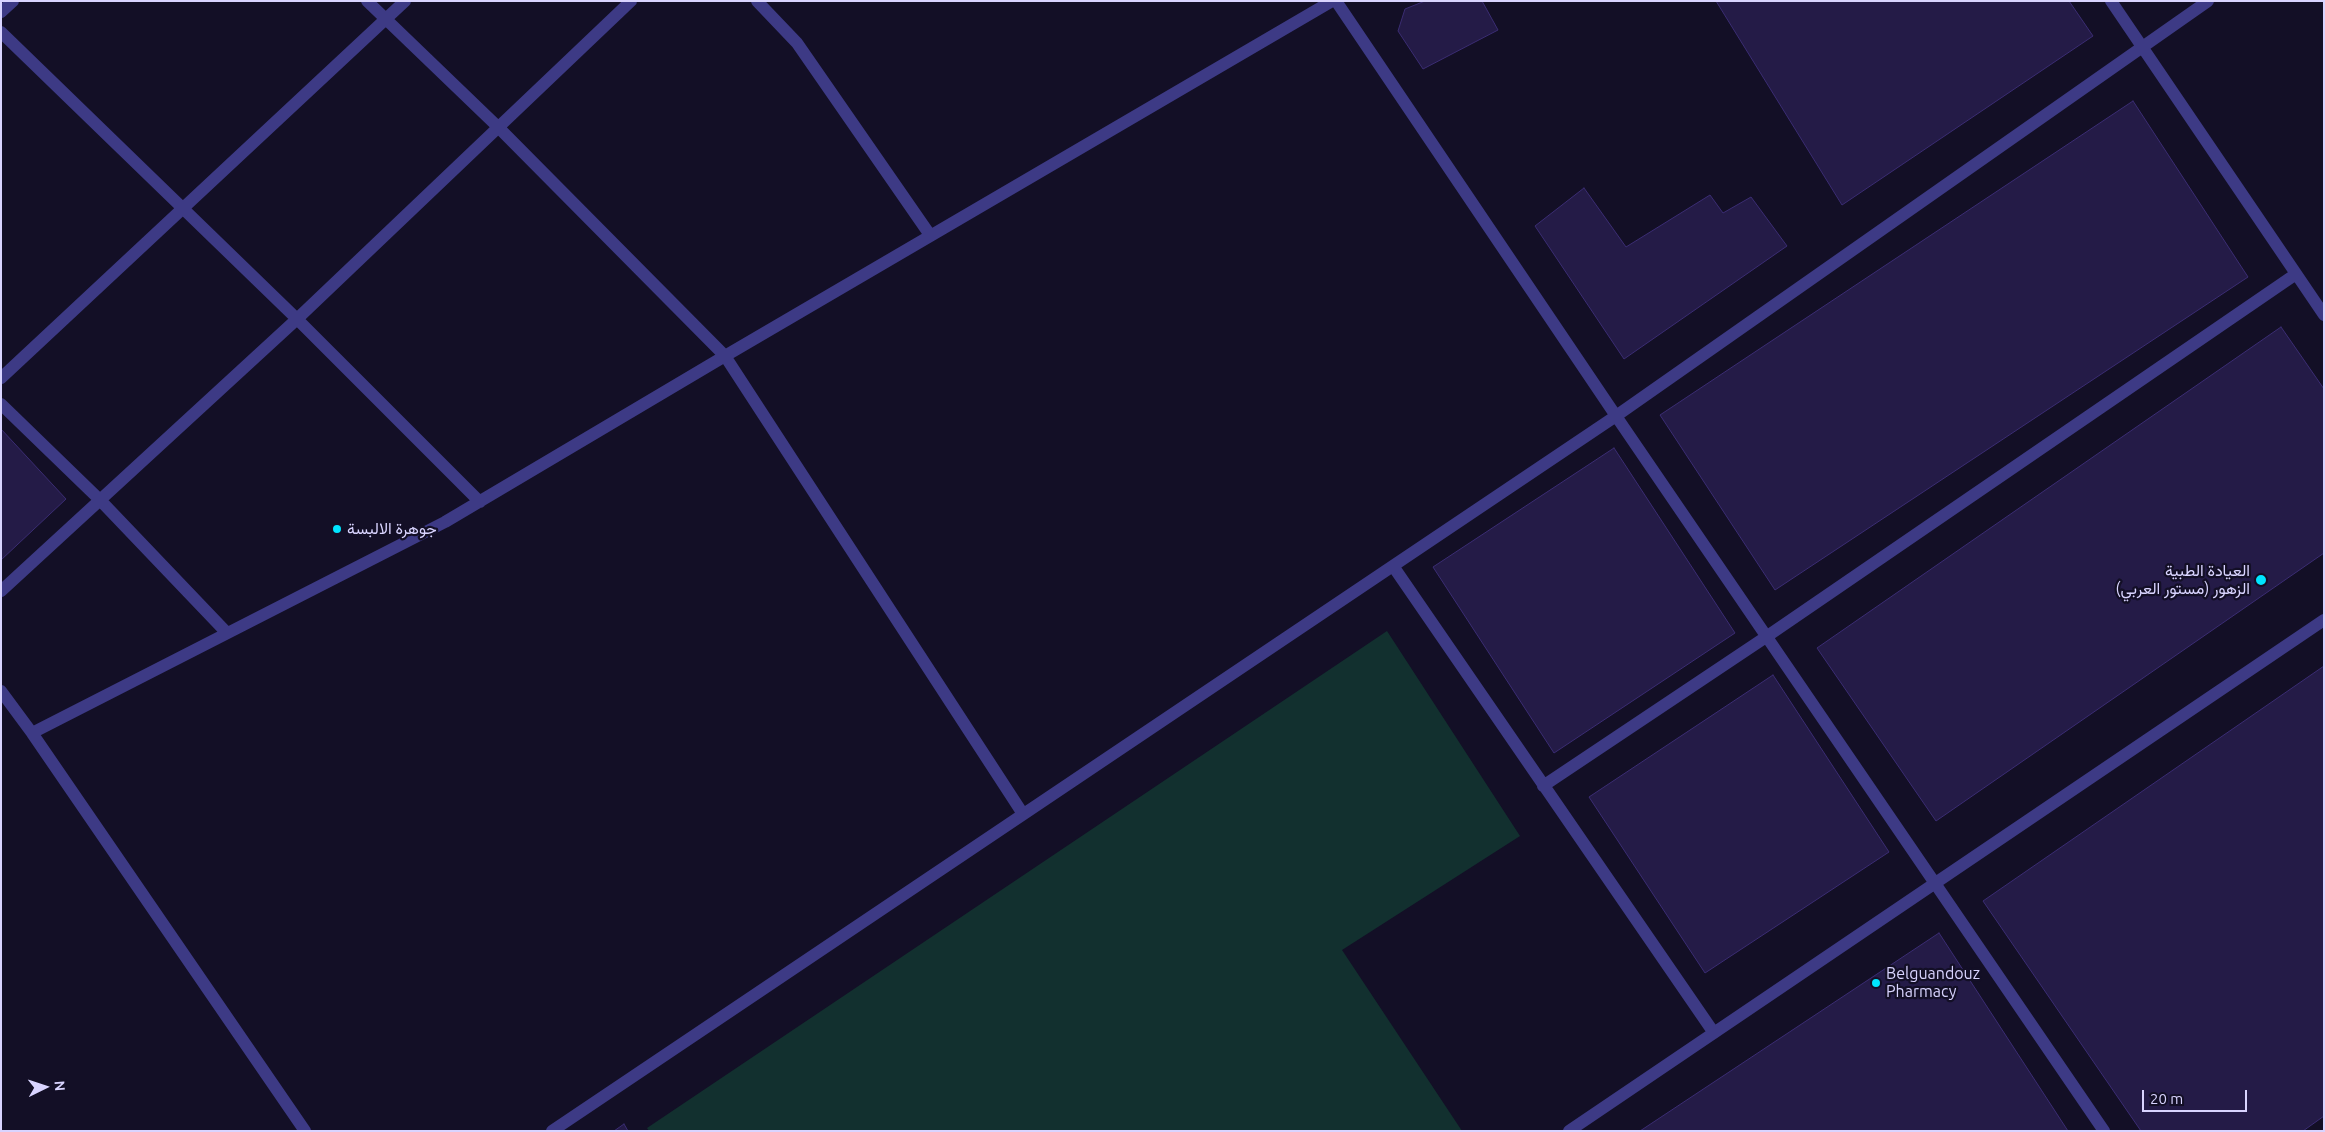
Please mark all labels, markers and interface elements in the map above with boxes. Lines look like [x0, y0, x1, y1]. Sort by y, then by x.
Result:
place label: جوهرة الالبسة [347, 519, 437, 539]
marker: جوهرة الالبسة [331, 523, 343, 535]
place label: العيادة الطبية الزهور (مستور العربي) [2115, 561, 2250, 599]
marker: العيادة الطبية الزهور (مستور العربي) [2254, 573, 2268, 587]
place label: Belguandouz Pharmacy [1886, 964, 1980, 1002]
marker: Belguandouz Pharmacy [1870, 977, 1882, 989]
north arrow [20, 1062, 70, 1112]
text: N [52, 1080, 68, 1092]
scale bar [2145, 1080, 2250, 1112]
text: 20 m [2150, 1090, 2183, 1107]

